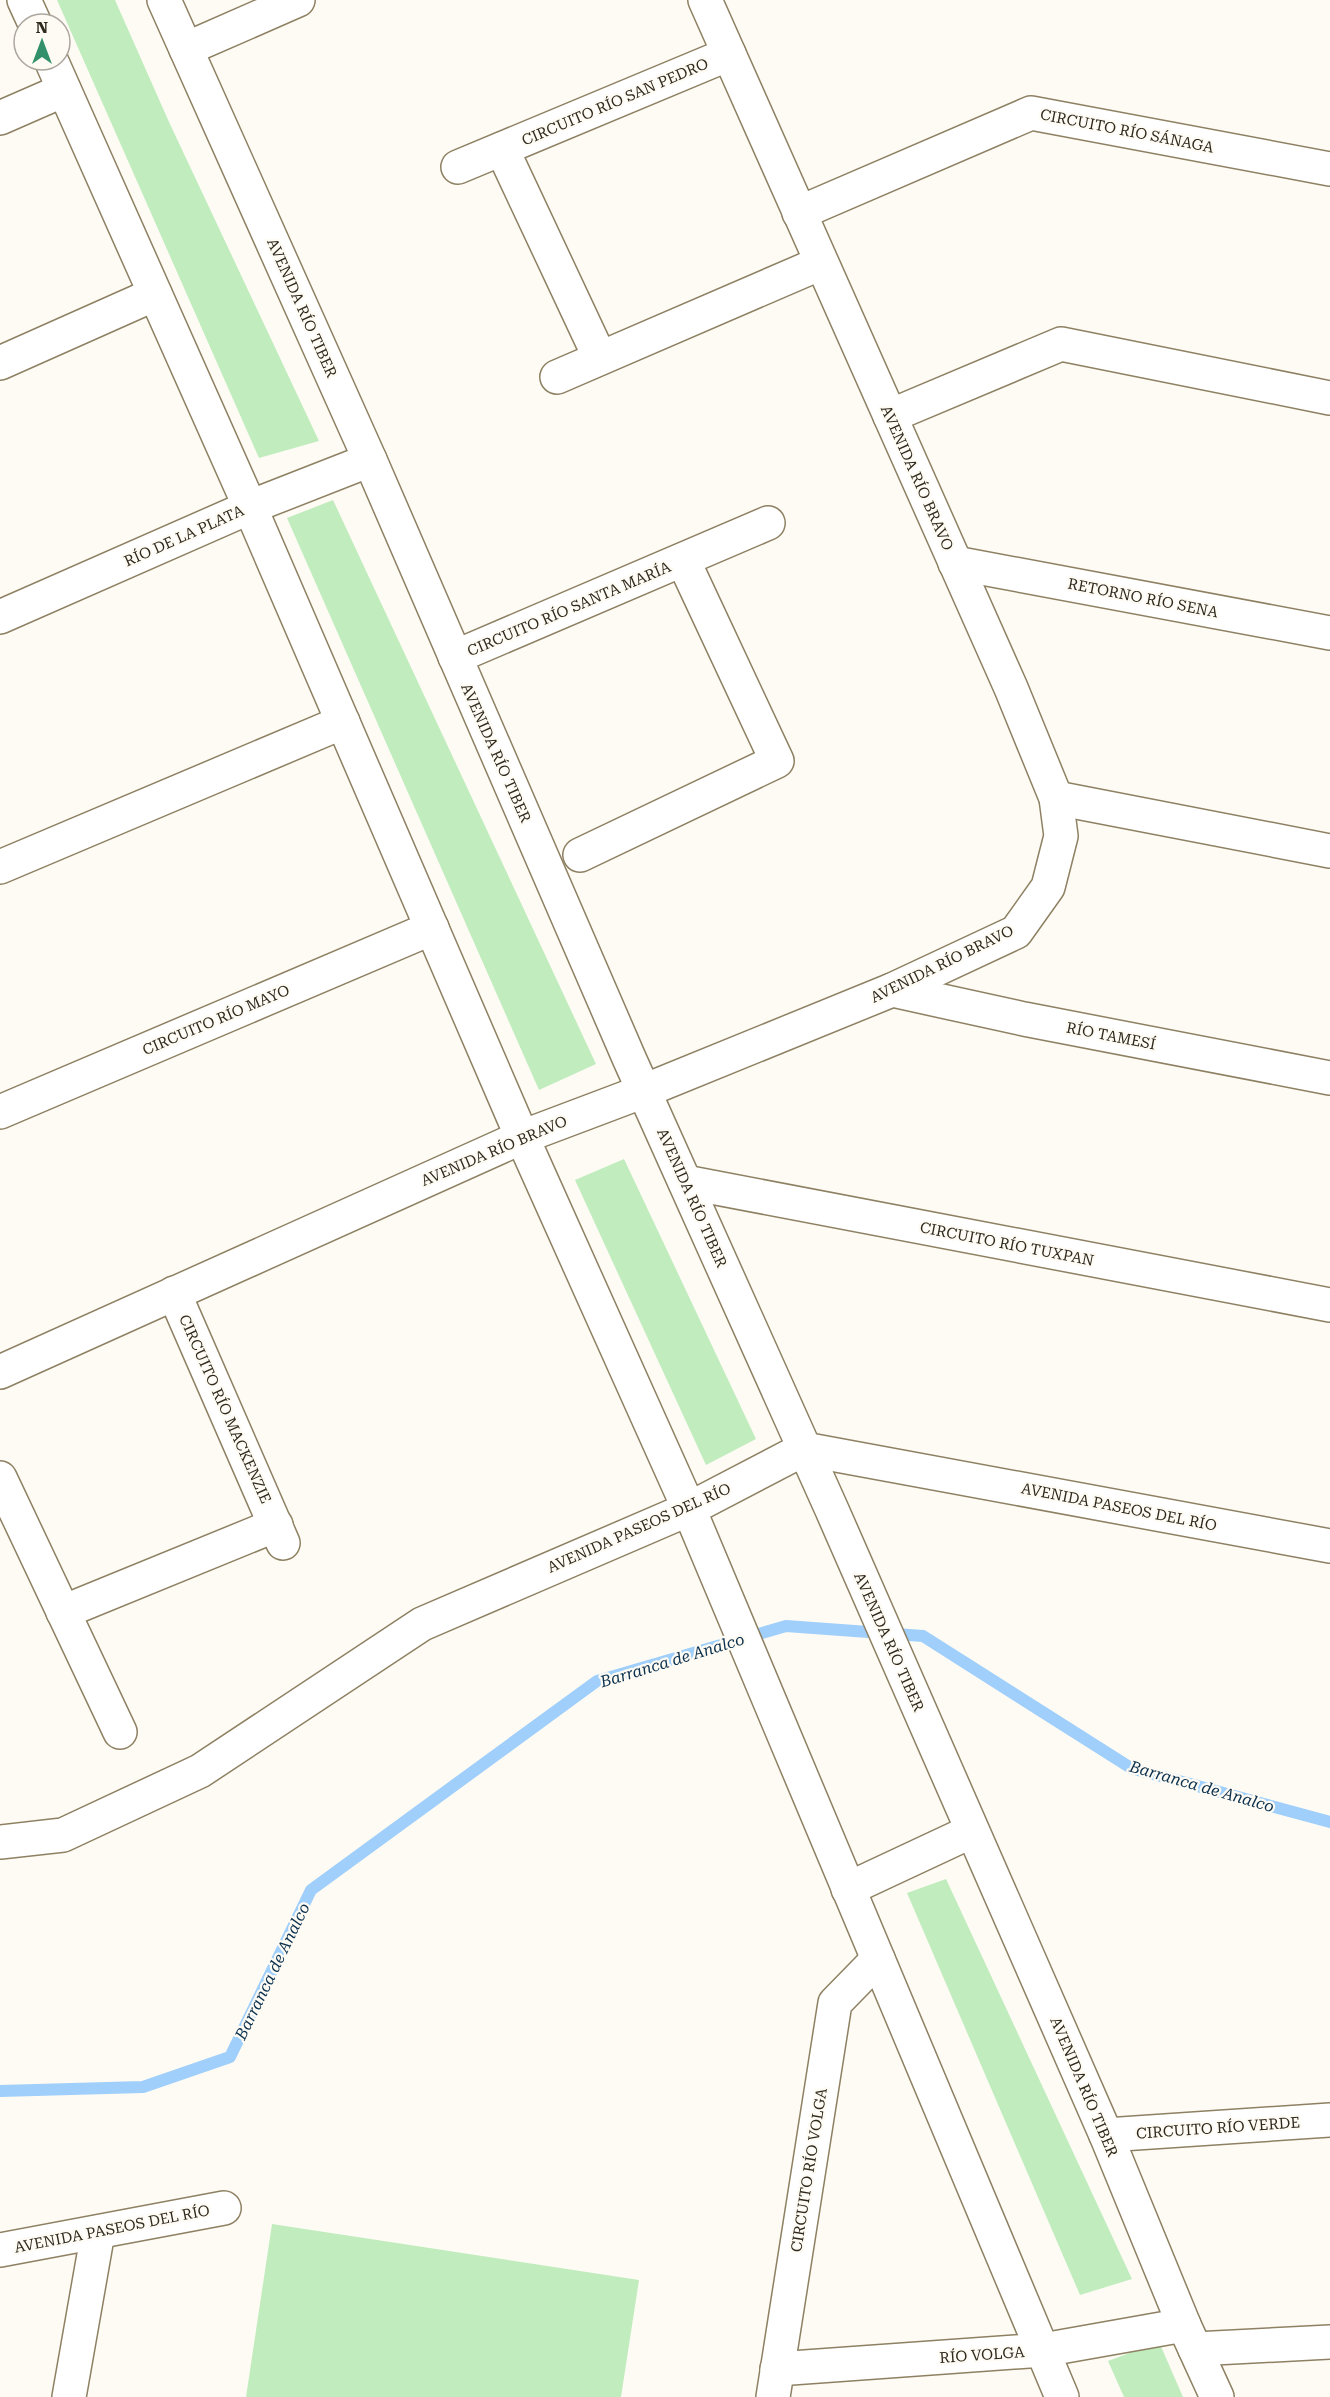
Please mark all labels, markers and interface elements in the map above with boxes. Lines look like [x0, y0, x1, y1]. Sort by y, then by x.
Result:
north arrow [12, 12, 72, 72]
text: N [36, 18, 48, 37]
street label: CIRCUITO RÍO SAN PEDRO [519, 54, 711, 150]
street label: CIRCUITO RÍO SÁNAGA [1039, 105, 1216, 157]
street label: AVENIDA RÍO TIBER [263, 236, 341, 381]
street label: AVENIDA RÍO BRAVO [877, 403, 957, 553]
street label: RÍO DE LA PLATA [121, 501, 247, 571]
street label: CIRCUITO RÍO SANTA MARÍA [465, 558, 674, 660]
street label: RETORNO RÍO SENA [1066, 575, 1220, 622]
street label: AVENIDA RÍO TIBER [457, 681, 535, 826]
street label: AVENIDA RÍO BRAVO [868, 921, 1017, 1006]
street label: CIRCUITO RÍO MAYO [140, 981, 292, 1059]
street label: RÍO TAMESÍ [1065, 1019, 1157, 1053]
street label: AVENIDA RÍO BRAVO [418, 1112, 570, 1190]
street label: AVENIDA RÍO TIBER [653, 1126, 731, 1271]
street label: CIRCUITO RÍO TUXPAN [918, 1218, 1096, 1270]
street label: CIRCUITO RÍO MACKENZIE [175, 1312, 275, 1506]
street label: AVENIDA PASEOS DEL RÍO [545, 1479, 734, 1577]
street label: AVENIDA PASEOS DEL RÍO [1020, 1479, 1218, 1535]
street label: AVENIDA RÍO TIBER [850, 1570, 928, 1715]
water label: Barranca de Analco [597, 1630, 746, 1692]
water label: Barranca de Analco [1126, 1756, 1276, 1816]
water label: Barranca de Analco [231, 1900, 314, 2044]
street label: AVENIDA RÍO TIBER [1046, 2014, 1122, 2160]
street label: CIRCUITO RÍO VOLGA [787, 2086, 831, 2253]
street label: CIRCUITO RÍO VERDE [1135, 2113, 1301, 2143]
street label: AVENIDA PASEOS DEL RÍO [13, 2201, 211, 2257]
street label: RÍO VOLGA [939, 2343, 1026, 2367]

